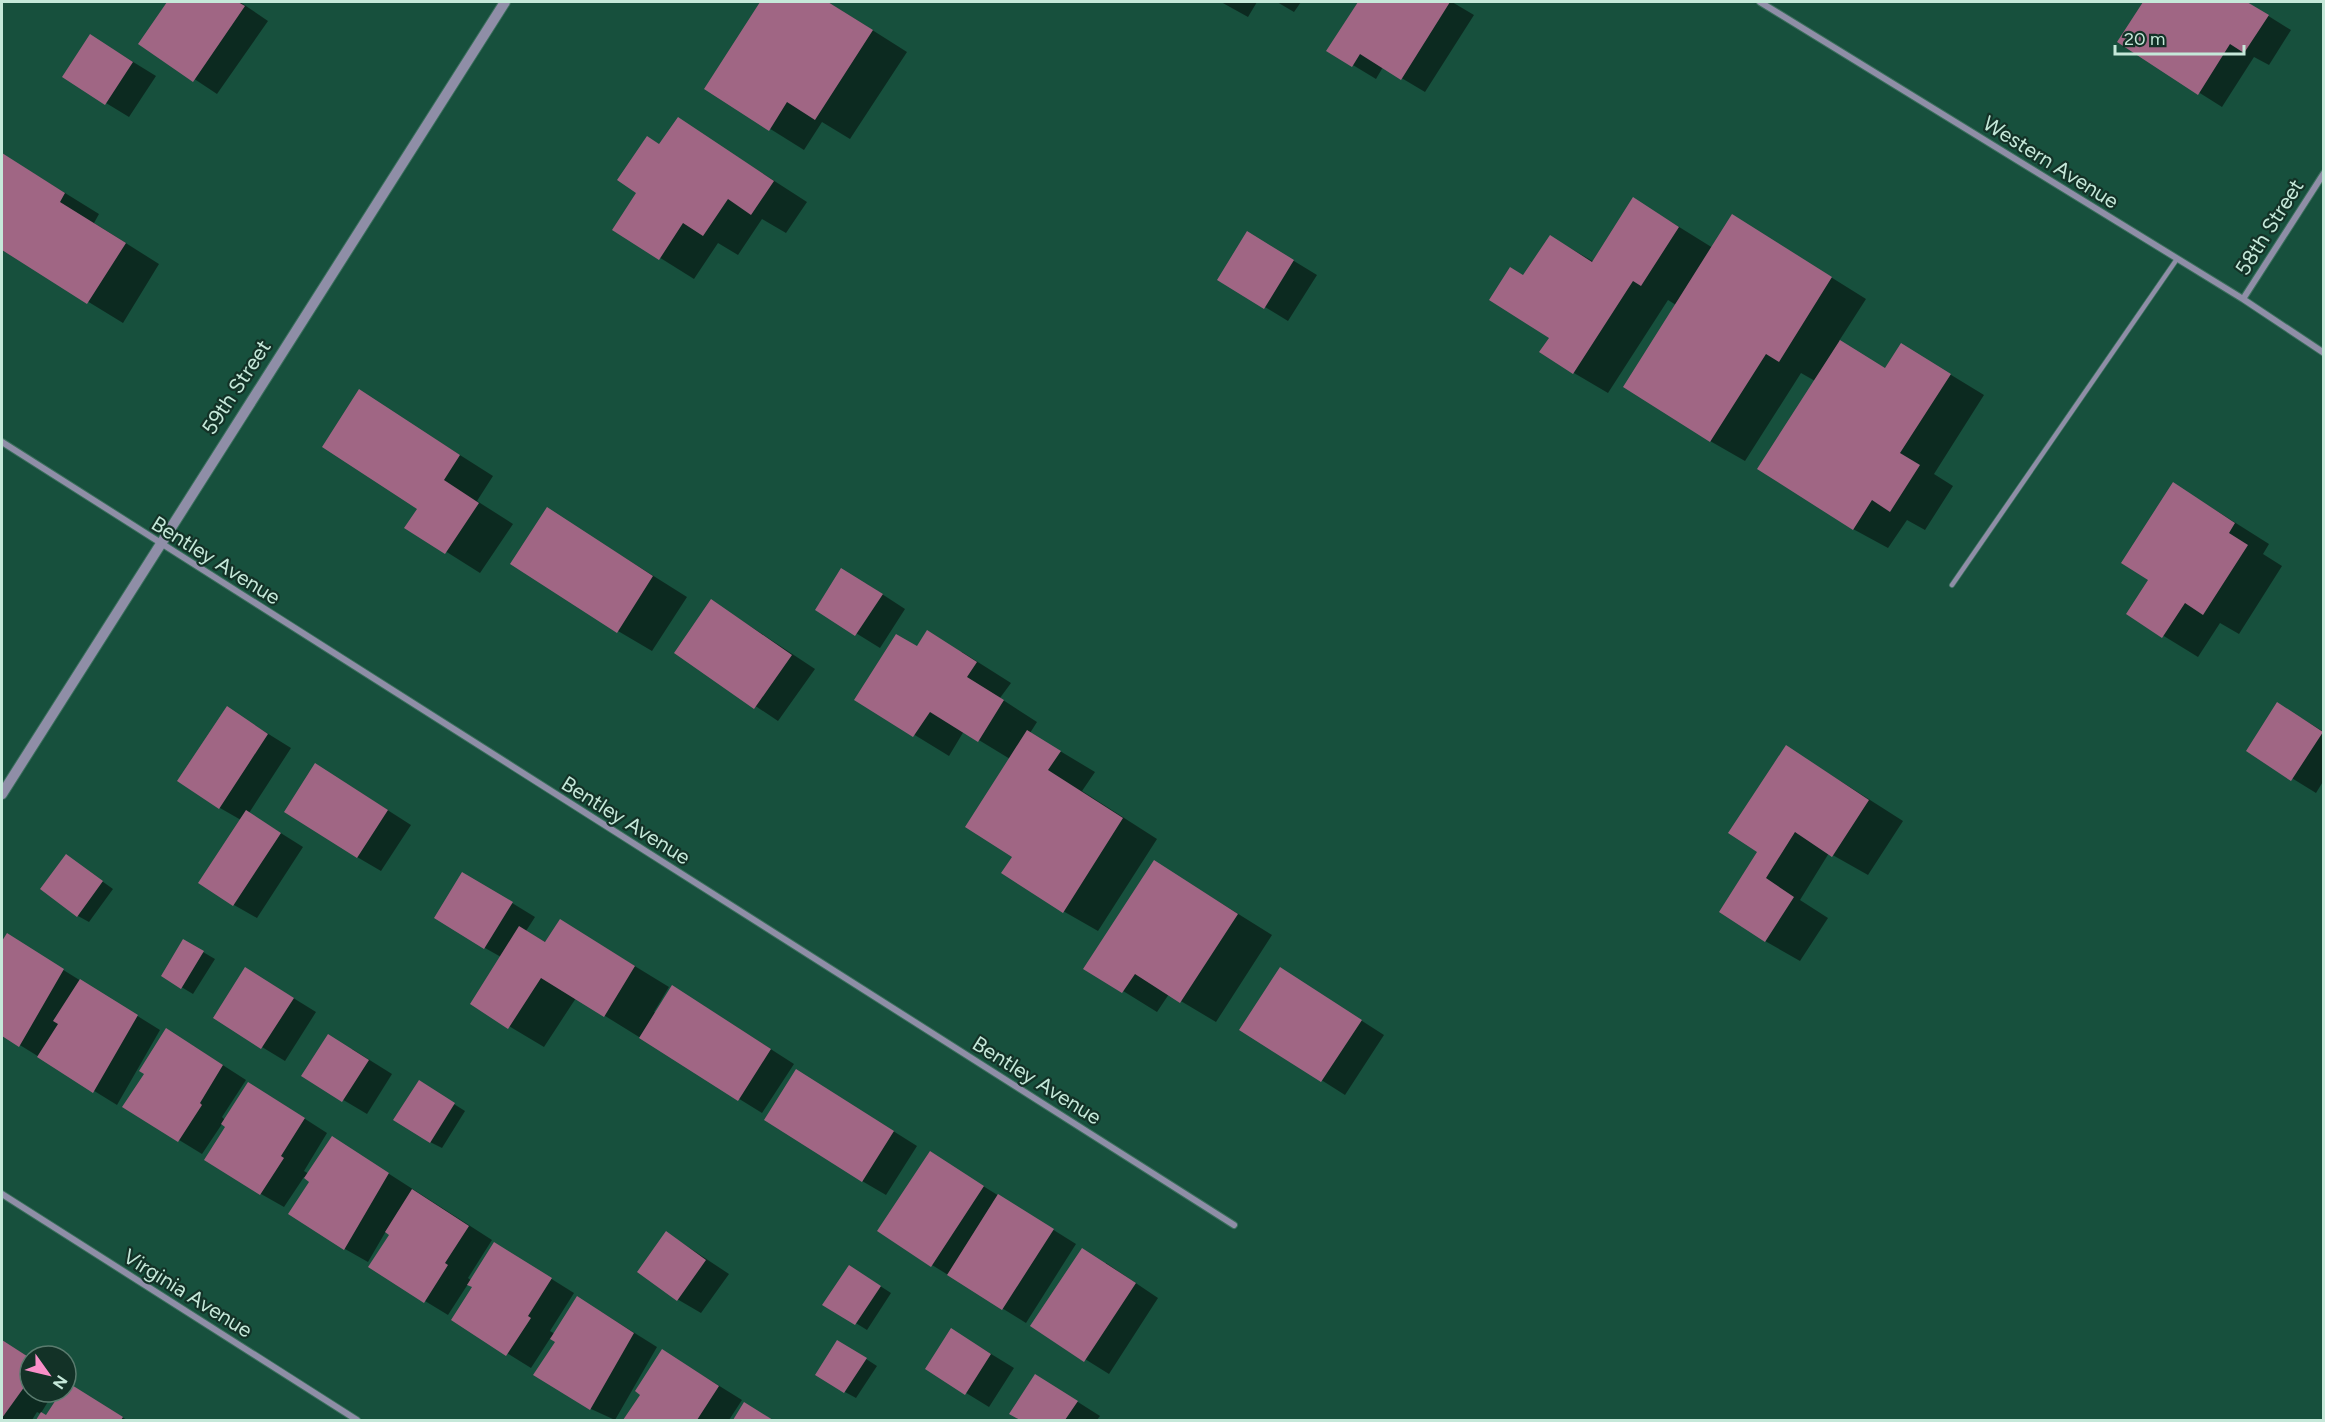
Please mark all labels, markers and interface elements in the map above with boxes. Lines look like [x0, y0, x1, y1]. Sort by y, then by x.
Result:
scale bar [2115, 18, 2244, 56]
text: 20 m [2124, 28, 2165, 50]
street label: Western Avenue [1979, 110, 2123, 214]
street label: 58th Street [2230, 174, 2308, 280]
street label: 59th Street [196, 335, 276, 439]
street label: Bentley Avenue [147, 510, 285, 610]
street label: Bentley Avenue [557, 770, 695, 870]
street label: Bentley Avenue [968, 1030, 1106, 1130]
street label: Virginia Avenue [119, 1243, 257, 1343]
north arrow [18, 1344, 78, 1404]
text: N [49, 1372, 71, 1393]

